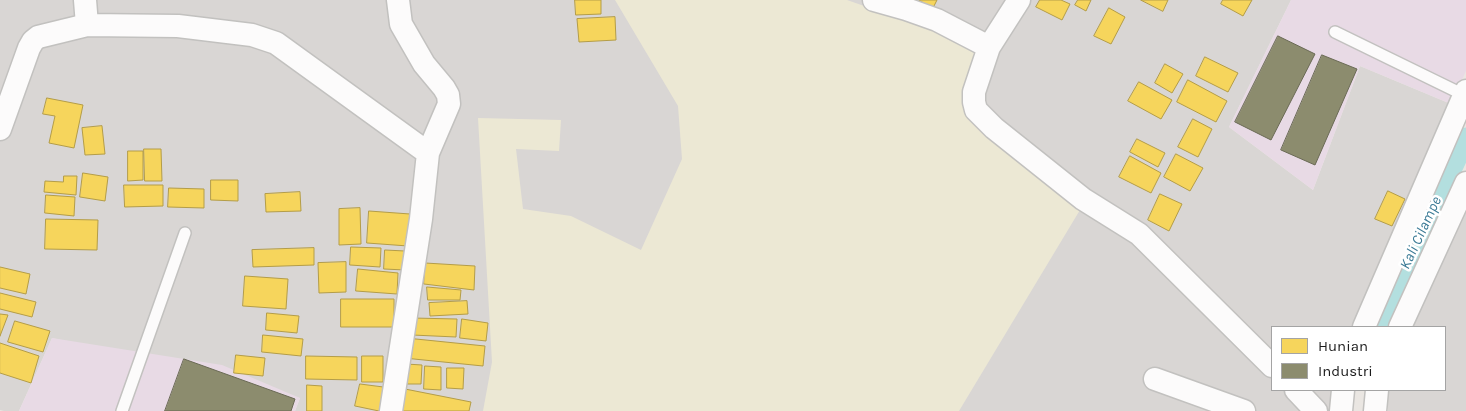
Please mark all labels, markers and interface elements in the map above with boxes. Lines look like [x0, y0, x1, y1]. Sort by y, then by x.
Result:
water label: Kali Cilampe [1396, 194, 1446, 272]
legend [1271, 326, 1446, 391]
text: Hunian [1318, 337, 1368, 355]
text: Industri [1318, 362, 1373, 380]

